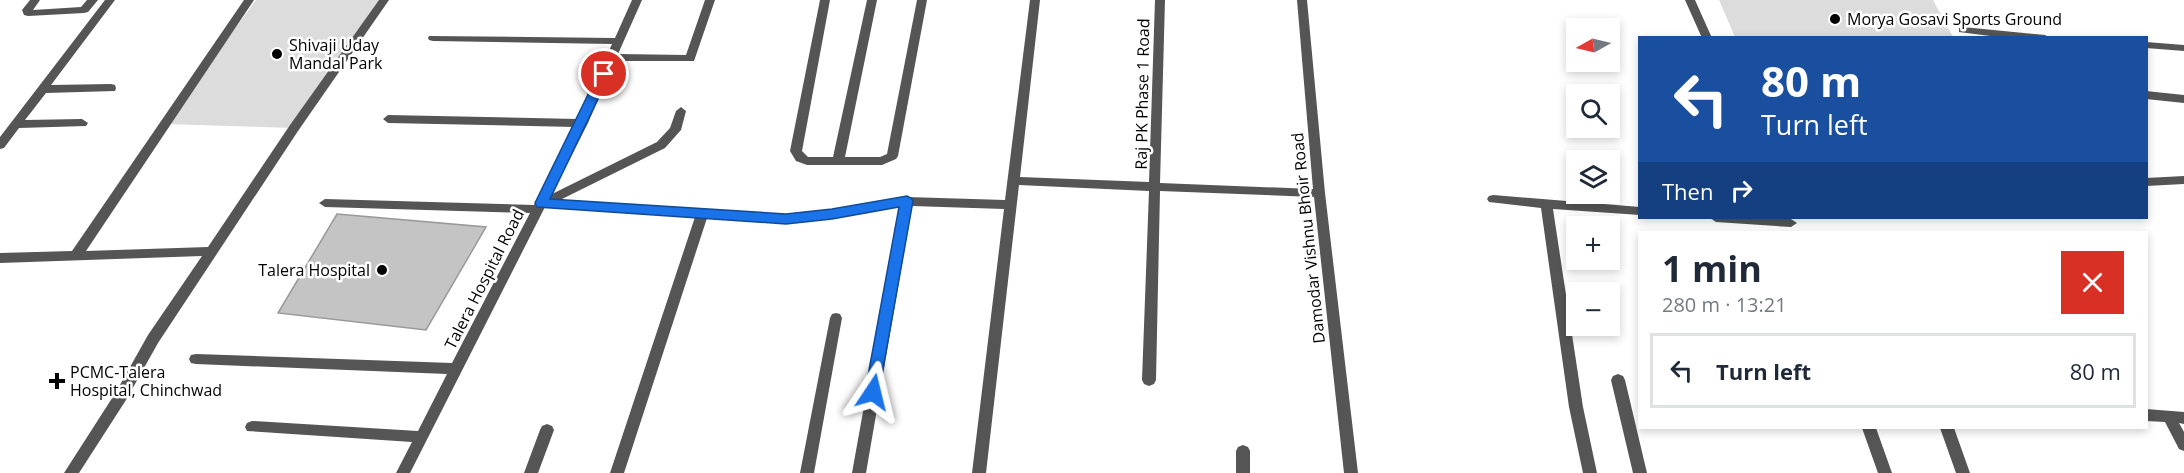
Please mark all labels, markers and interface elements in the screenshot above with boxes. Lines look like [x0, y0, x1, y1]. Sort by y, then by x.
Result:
place label: Morya Gosavi Sports Ground [1847, 8, 2062, 30]
marker: Morya Gosavi Sports Ground [1828, 12, 1842, 26]
street label: Raj PK Phase 1 Road [1130, 18, 1154, 170]
north arrow [1566, 18, 1620, 72]
map controls [1566, 18, 1620, 336]
place label: Shivaji Uday Mandal Park [289, 34, 383, 74]
marker: Shivaji Uday Mandal Park [270, 47, 284, 61]
pin [578, 48, 629, 99]
text: 80 m [1761, 52, 1861, 109]
icon: arrive [587, 57, 620, 90]
icon: left [1662, 60, 1740, 138]
button: search [1566, 84, 1620, 138]
text: Turn left [1761, 106, 1868, 143]
street label: Damodar Vishnu Bhoir Road [1286, 132, 1330, 344]
button: layers [1566, 150, 1620, 204]
icon: right [1725, 174, 1758, 207]
text: Then [1662, 176, 1713, 206]
street label: Talera Hospital Road [439, 205, 529, 353]
button: + [1566, 216, 1620, 270]
text: 1 min [1662, 244, 1762, 293]
button: close [2061, 251, 2124, 314]
place label: Talera Hospital [258, 259, 370, 281]
marker: Talera Hospital [375, 263, 389, 277]
button: − [1566, 282, 1620, 336]
text: 280 m · 13:21 [1662, 291, 1787, 318]
icon: left [1665, 354, 1698, 387]
text: Turn left [1716, 356, 1811, 386]
text: 80 m [2070, 356, 2121, 386]
position arrow [841, 360, 905, 424]
place label: PCMC-Talera Hospital, Chinchwad [70, 361, 222, 401]
marker: PCMC-Talera Hospital, Chinchwad [48, 372, 66, 390]

